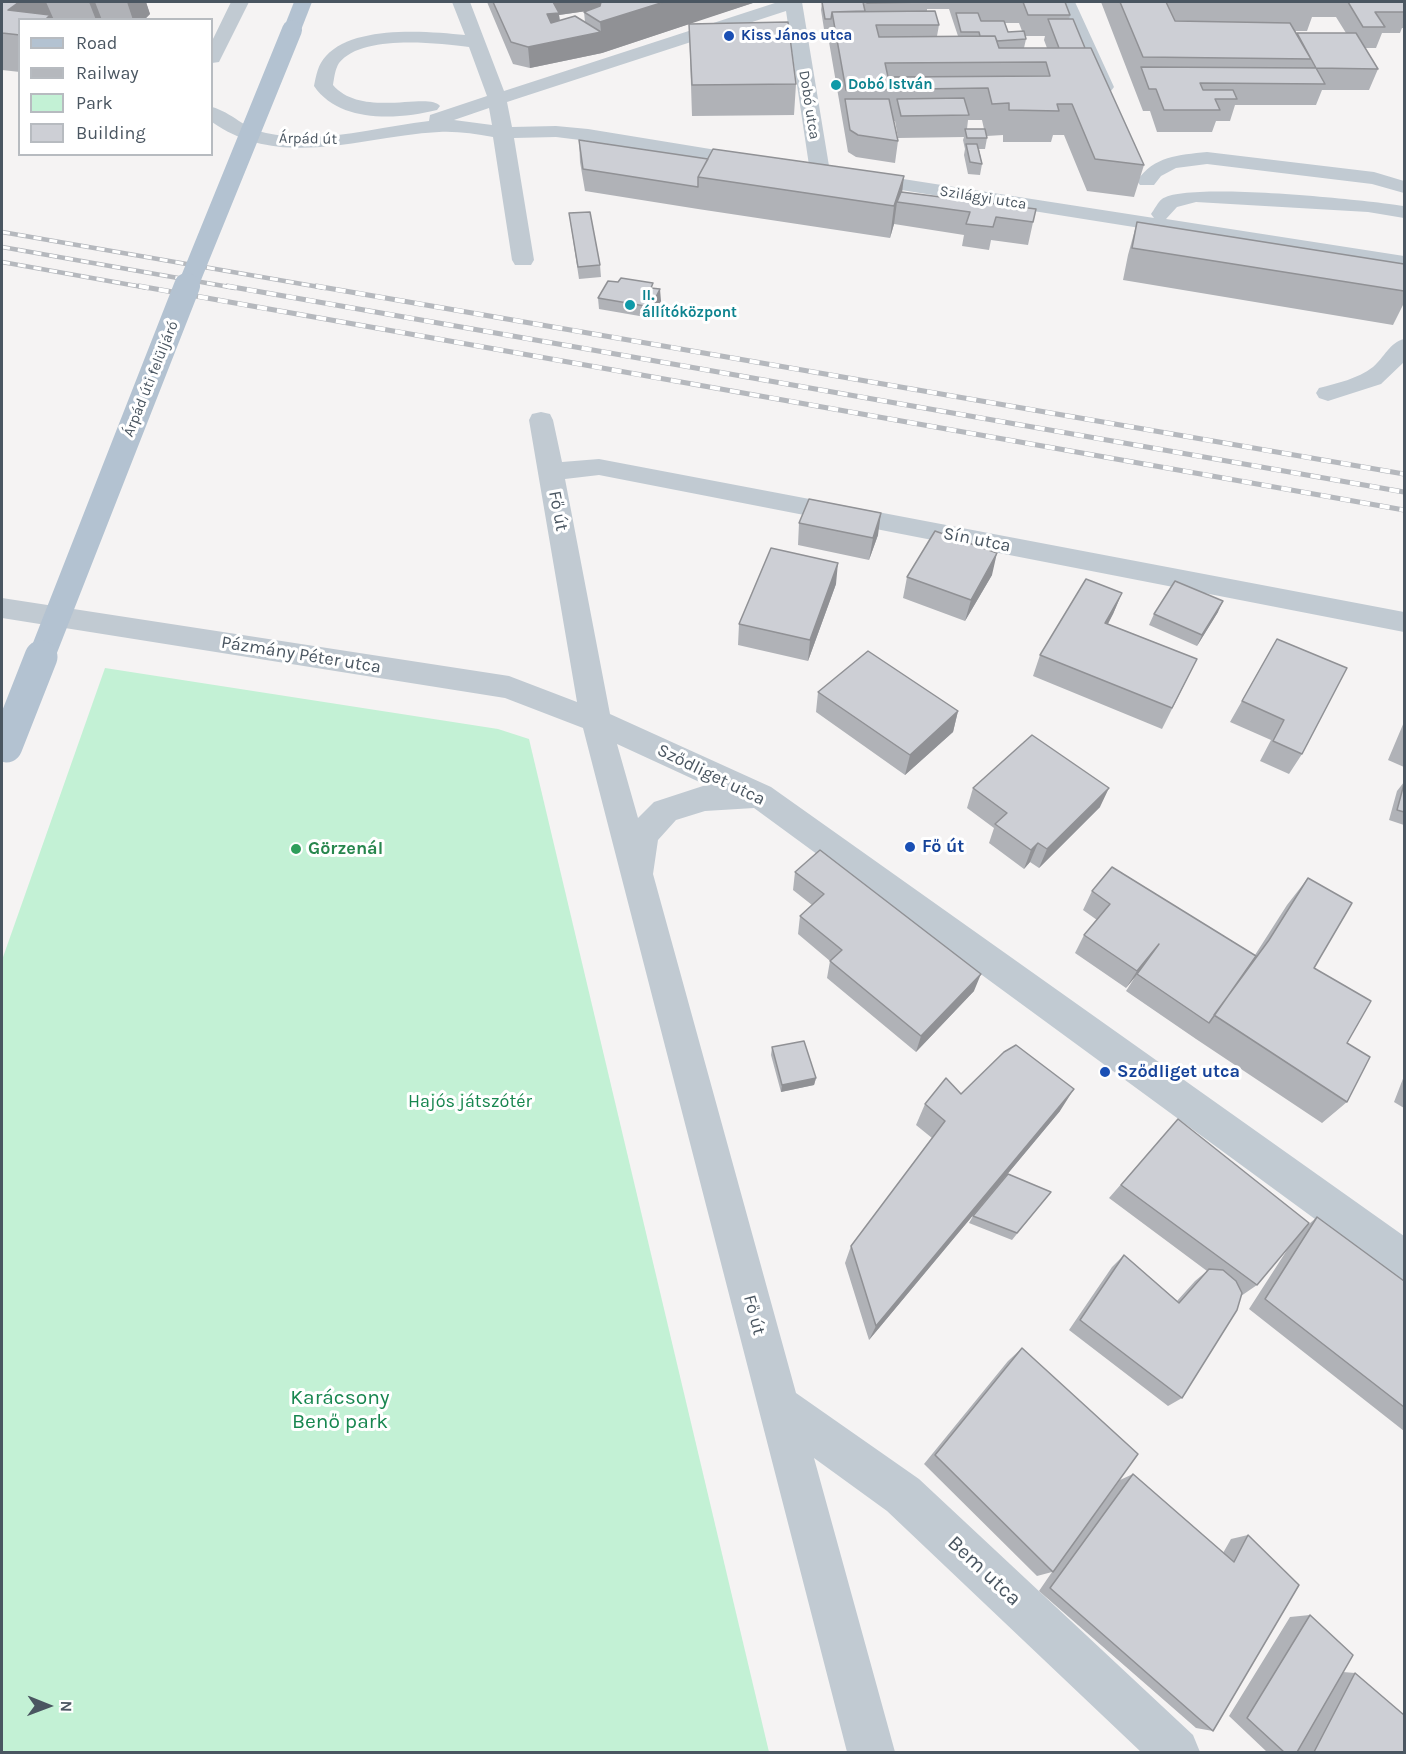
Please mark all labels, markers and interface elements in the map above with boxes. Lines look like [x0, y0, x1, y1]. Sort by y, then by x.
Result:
legend [18, 18, 213, 156]
place label: Kiss János utca [741, 27, 852, 45]
marker: Kiss János utca [722, 29, 736, 43]
text: Road [76, 32, 117, 54]
text: Railway [76, 62, 139, 84]
street label: Dobó utca [795, 69, 823, 141]
place label: Dobó István [848, 76, 933, 94]
marker: Dobó István [829, 78, 843, 92]
text: Park [76, 92, 113, 114]
text: Building [76, 122, 146, 144]
street label: Árpád út [279, 129, 337, 149]
street label: Szilágyi utca [938, 182, 1028, 214]
place label: II. állítóközpont [642, 287, 737, 322]
marker: II. állítóközpont [623, 298, 637, 312]
street label: Árpád úti felüljáró [120, 319, 182, 439]
street label: Fő út [544, 489, 572, 533]
street label: Sín utca [941, 523, 1013, 557]
street label: Pázmány Péter utca [220, 632, 382, 678]
street label: Sződliget utca [653, 740, 769, 810]
place label: Fő út [922, 836, 964, 858]
place label: Görzenál [308, 838, 383, 860]
marker: Fő út [903, 840, 917, 854]
marker: Görzenál [289, 842, 303, 856]
place label: Sződliget utca [1117, 1061, 1240, 1083]
marker: Sződliget utca [1098, 1065, 1112, 1079]
park label: Hajós játszótér [408, 1091, 532, 1113]
street label: Fő út [738, 1293, 770, 1337]
park label: Karácsony Benő park [290, 1385, 390, 1435]
street label: Bem utca [942, 1531, 1026, 1611]
north arrow [18, 1676, 78, 1736]
text: N [57, 1700, 76, 1712]

